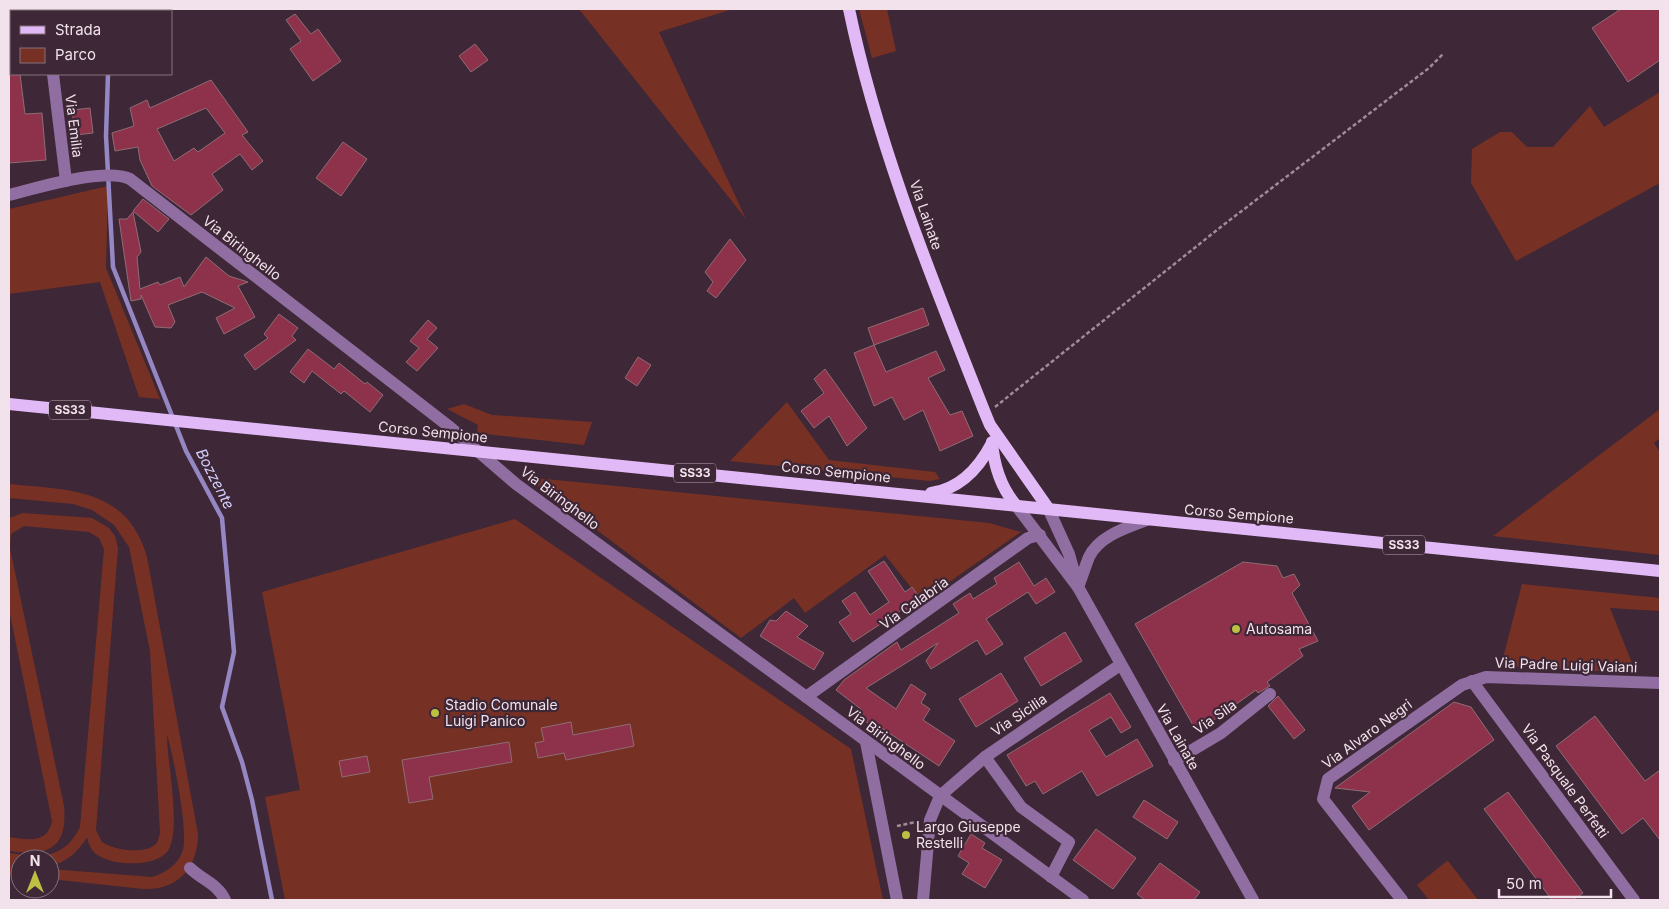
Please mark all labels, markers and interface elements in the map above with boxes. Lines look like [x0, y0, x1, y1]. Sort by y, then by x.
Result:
legend [10, 10, 172, 75]
text: Strada [55, 20, 101, 39]
text: Parco [55, 45, 96, 64]
street label: Via Emilia [62, 93, 87, 159]
street label: Via Lainate [907, 178, 946, 252]
street label: Via Biringhello [200, 212, 285, 283]
road number: SS33 [49, 400, 91, 420]
street label: Corso Sempione [378, 417, 489, 446]
water label: Bozzente [192, 445, 239, 512]
street label: Corso Sempione [781, 457, 892, 486]
street label: Via Biringhello [517, 462, 603, 533]
road number: SS33 [674, 463, 716, 482]
street label: Corso Sempione [1184, 500, 1294, 527]
road number: SS33 [1383, 536, 1425, 554]
street label: Via Calabria [876, 573, 951, 632]
place label: Autosama [1246, 620, 1312, 637]
marker: Autosama [1230, 623, 1242, 635]
street label: Via Padre Luigi Vaiani [1494, 654, 1638, 675]
street label: Via Sicilia [988, 690, 1050, 739]
street label: Via Alvaro Negri [1318, 695, 1415, 772]
place label: Stadio Comunale Luigi Panico [445, 696, 558, 729]
street label: Via Sila [1190, 696, 1239, 737]
street label: Via Lainate [1153, 701, 1204, 773]
street label: Via Biringhello [843, 702, 929, 773]
marker: Stadio Comunale Luigi Panico [429, 707, 441, 719]
street label: Via Pasquale Perfetti [1518, 720, 1613, 841]
place label: Largo Giuseppe Restelli [916, 818, 1021, 851]
marker: Largo Giuseppe Restelli [900, 829, 912, 841]
north arrow [10, 849, 60, 899]
text: N [30, 852, 40, 869]
scale bar [1499, 866, 1612, 898]
text: 50 m [1506, 874, 1542, 893]

